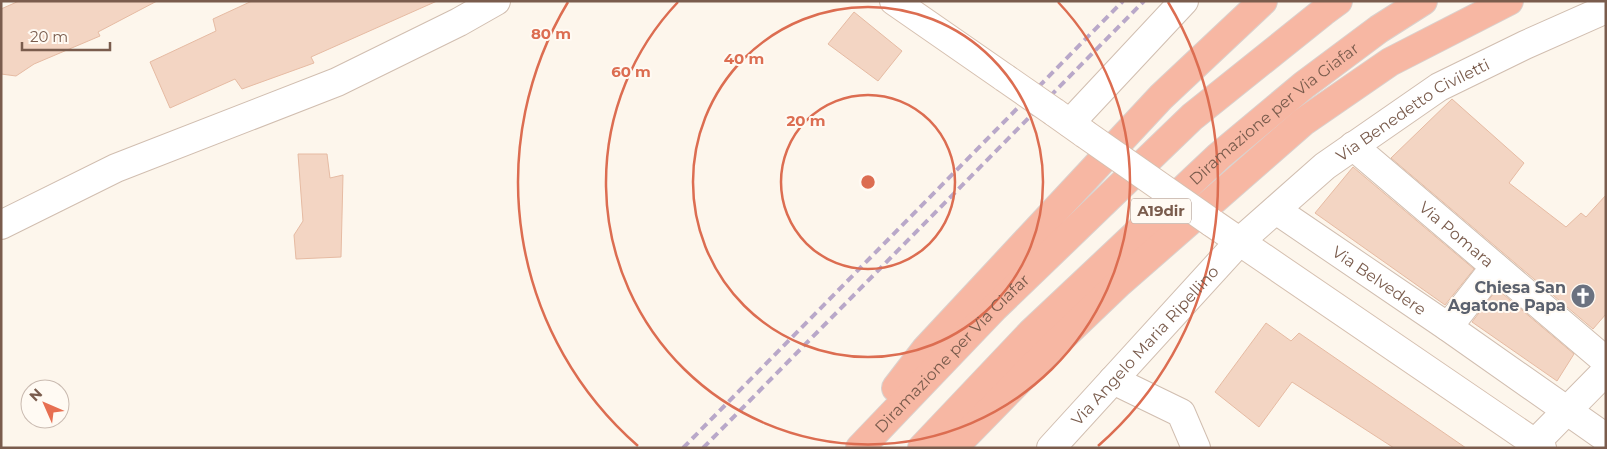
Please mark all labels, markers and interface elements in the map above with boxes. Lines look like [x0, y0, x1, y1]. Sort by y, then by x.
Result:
scale bar [22, 20, 110, 52]
text: 80 m [531, 24, 571, 43]
text: 20 m [30, 27, 68, 46]
street label: Diramazione per Via Giafar [1186, 39, 1362, 189]
text: 40 m [724, 49, 764, 68]
street label: Via Benedetto Civiletti [1332, 55, 1493, 166]
text: 60 m [611, 62, 651, 81]
text: 20 m [786, 111, 826, 130]
centre of rings [859, 173, 877, 191]
street label: Via Pomara [1415, 197, 1497, 271]
road number: A19dir [1131, 198, 1191, 224]
street label: Via Belvedere [1328, 242, 1430, 319]
street label: Via Angelo Maria Ripellino [1067, 262, 1223, 429]
street label: Diramazione per Via Giafar [871, 270, 1033, 437]
place label: Chiesa San Agatone Papa [1447, 278, 1566, 315]
church icon: Chiesa San Agatone Papa [1570, 283, 1596, 309]
north arrow [20, 379, 70, 429]
text: N [25, 384, 46, 405]

